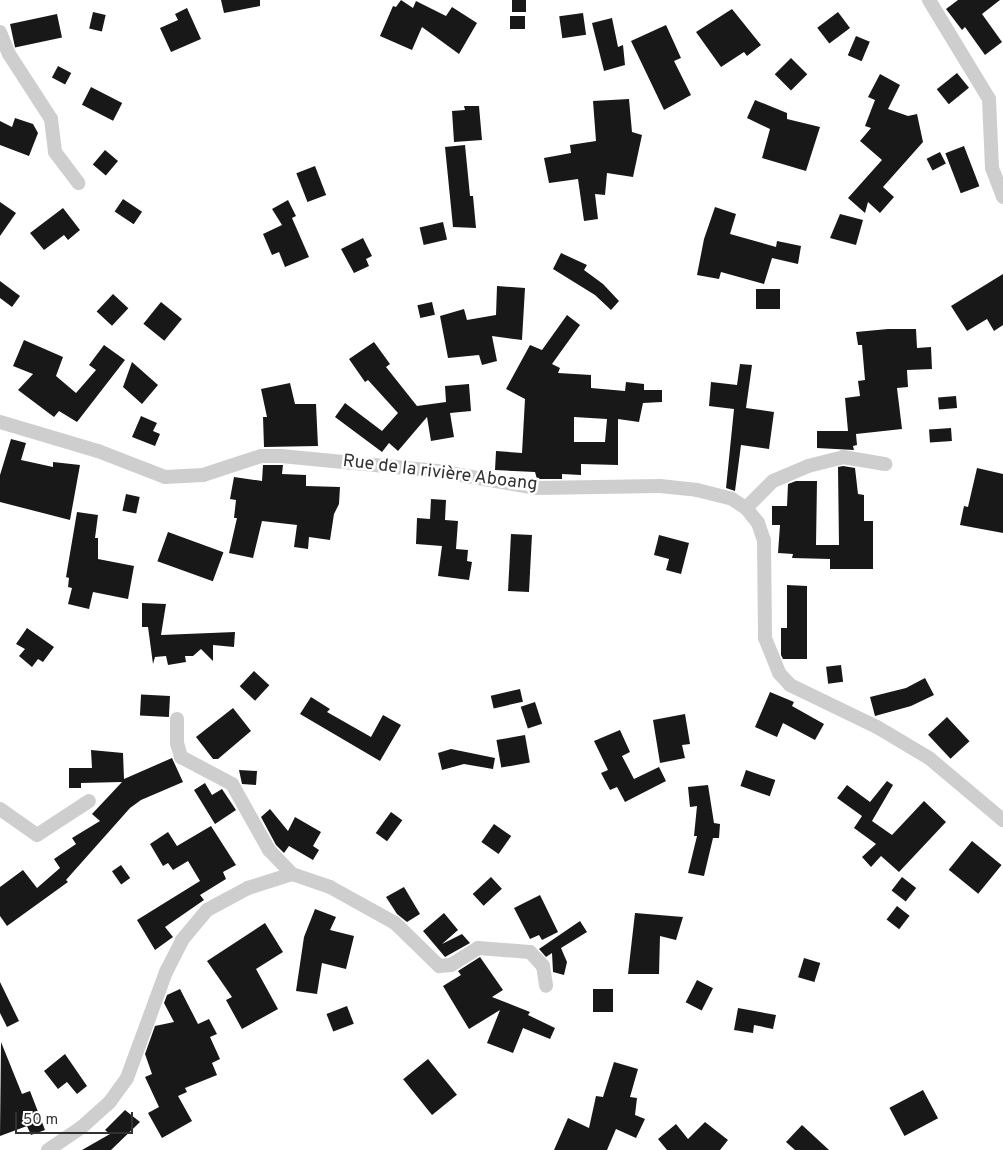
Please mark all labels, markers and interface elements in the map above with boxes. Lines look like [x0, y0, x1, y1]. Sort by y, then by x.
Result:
street label: Rue de la rivière Aboang [341, 451, 539, 497]
scale bar [18, 1102, 135, 1134]
text: 50 m [23, 1111, 58, 1130]

